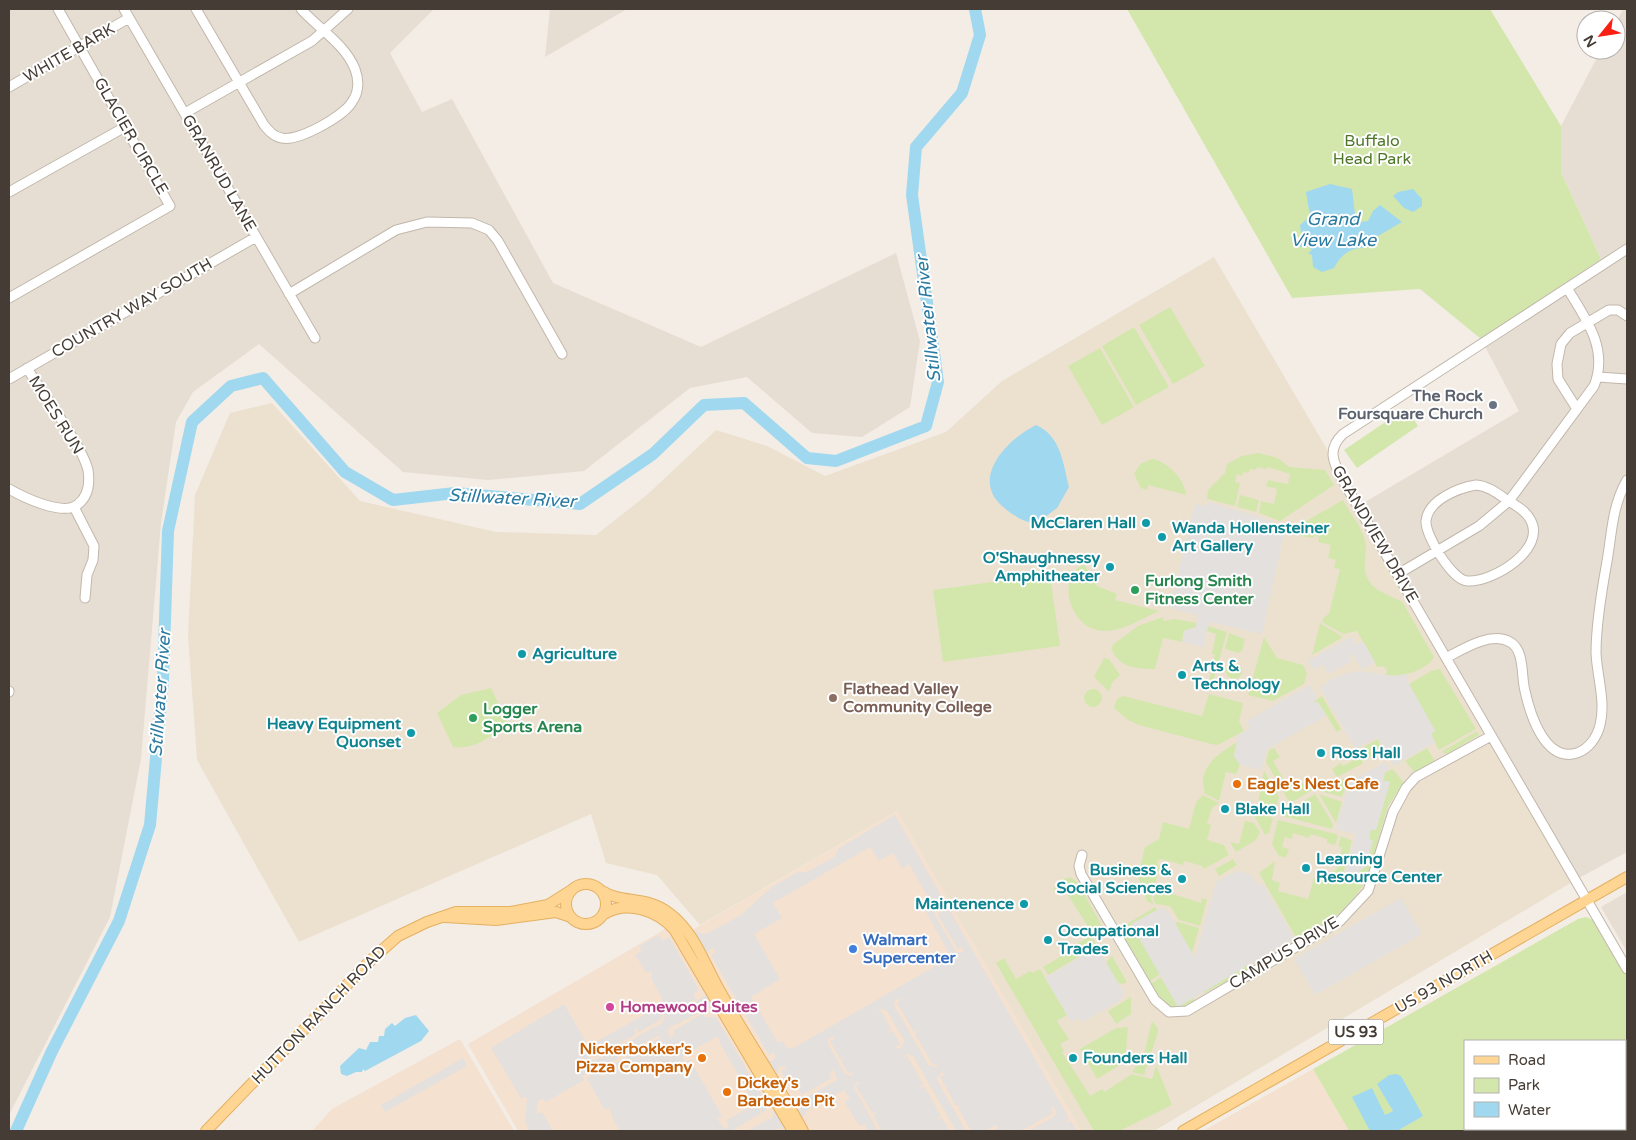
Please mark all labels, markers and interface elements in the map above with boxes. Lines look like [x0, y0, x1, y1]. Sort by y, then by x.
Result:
north arrow [1576, 10, 1626, 60]
street label: WHITE BARK [20, 19, 118, 87]
text: N [1580, 32, 1600, 50]
street label: GLACIER CIRCLE [89, 74, 173, 198]
street label: GRANRUD LANE [177, 111, 261, 235]
park label: Buffalo Head Park [1333, 131, 1411, 169]
water label: Grand View Lake [1290, 208, 1377, 251]
water label: Stillwater River [910, 252, 946, 383]
street label: COUNTRY WAY SOUTH [48, 254, 216, 362]
street label: MOES RUN [24, 372, 88, 458]
place label: The Rock Foursquare Church [1338, 386, 1483, 424]
marker: The Rock Foursquare Church [1487, 399, 1499, 411]
street label: GRANDVIEW DRIVE [1327, 462, 1423, 606]
water label: Stillwater River [448, 484, 578, 512]
place label: McClaren Hall [1030, 513, 1136, 533]
marker: McClaren Hall [1140, 517, 1152, 529]
place label: Wanda Hollensteiner Art Gallery [1172, 518, 1330, 556]
marker: Wanda Hollensteiner Art Gallery [1156, 531, 1168, 543]
place label: O'Shaughnessy Amphitheater [983, 548, 1101, 586]
marker: O'Shaughnessy Amphitheater [1104, 561, 1116, 573]
place label: Furlong Smith Fitness Center [1145, 571, 1254, 609]
marker: Furlong Smith Fitness Center [1129, 584, 1141, 596]
water label: Stillwater River [145, 627, 176, 757]
place label: Agriculture [532, 644, 617, 664]
marker: Agriculture [516, 648, 528, 660]
place label: Arts & Technology [1191, 656, 1280, 694]
marker: Arts & Technology [1176, 669, 1188, 681]
place label: Flathead Valley Community College [843, 679, 992, 717]
marker: Flathead Valley Community College [827, 692, 839, 704]
place label: Logger Sports Arena [483, 699, 582, 737]
marker: Logger Sports Arena [467, 712, 479, 724]
place label: Heavy Equipment Quonset [267, 714, 402, 752]
marker: Heavy Equipment Quonset [405, 727, 417, 739]
place label: Ross Hall [1331, 743, 1401, 763]
marker: Ross Hall [1315, 747, 1327, 759]
place label: Eagle's Nest Cafe [1247, 774, 1379, 794]
marker: Eagle's Nest Cafe [1231, 778, 1243, 790]
place label: Blake Hall [1235, 799, 1310, 819]
marker: Blake Hall [1219, 803, 1231, 815]
place label: Learning Resource Center [1316, 849, 1443, 887]
place label: Business & Social Sciences [1056, 860, 1172, 898]
marker: Learning Resource Center [1300, 862, 1312, 874]
marker: Business & Social Sciences [1176, 873, 1188, 885]
place label: Maintenence [915, 894, 1014, 914]
marker: Maintenence [1018, 898, 1030, 910]
street label: CAMPUS DRIVE [1225, 912, 1343, 994]
place label: Occupational Trades [1057, 921, 1159, 959]
place label: Walmart Supercenter [863, 930, 957, 968]
marker: Occupational Trades [1042, 934, 1054, 946]
street label: HUTTON RANCH ROAD [248, 942, 390, 1088]
marker: Walmart Supercenter [847, 943, 859, 955]
street label: US 93 NORTH [1392, 946, 1496, 1018]
place label: Homewood Suites [620, 997, 758, 1017]
marker: Homewood Suites [604, 1001, 616, 1013]
road number: US 93 [1328, 1020, 1384, 1044]
place label: Nickerbokker's Pizza Company [576, 1039, 692, 1077]
legend [1464, 1040, 1626, 1130]
place label: Founders Hall [1083, 1048, 1187, 1068]
text: Road [1508, 1051, 1546, 1069]
marker: Nickerbokker's Pizza Company [696, 1052, 708, 1064]
marker: Founders Hall [1067, 1052, 1079, 1064]
place label: Dickey's Barbecue Pit [737, 1073, 835, 1111]
text: Park [1508, 1076, 1540, 1094]
marker: Dickey's Barbecue Pit [721, 1086, 733, 1098]
text: Water [1508, 1101, 1551, 1119]

